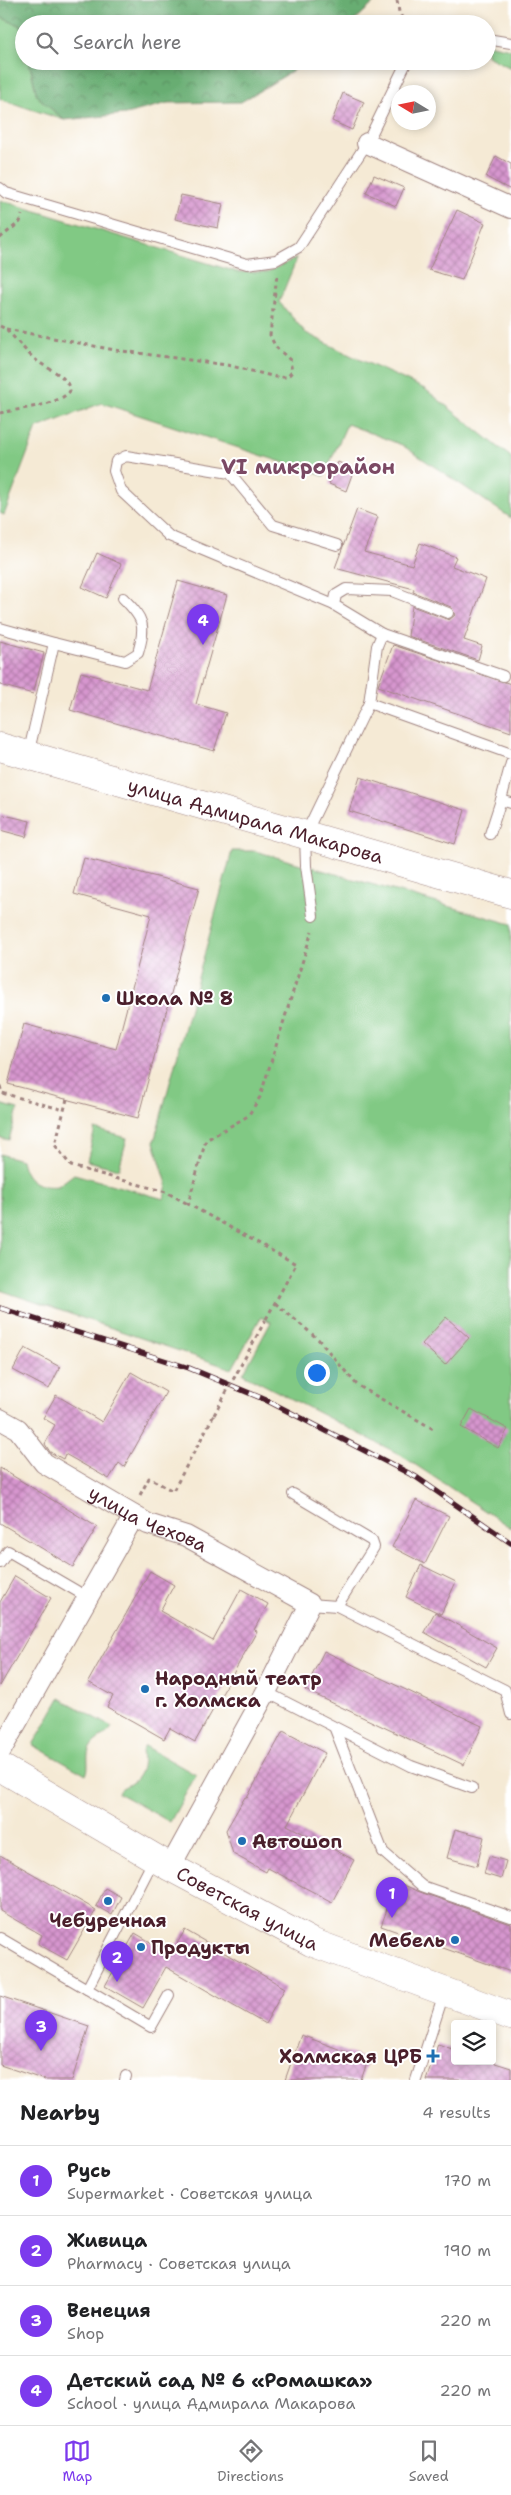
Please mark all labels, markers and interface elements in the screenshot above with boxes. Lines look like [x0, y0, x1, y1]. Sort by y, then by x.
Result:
search box [15, 15, 496, 70]
icon: search [33, 29, 61, 57]
text: Search here [73, 30, 182, 55]
north arrow [391, 85, 436, 130]
district label: VI микрорайон [221, 453, 395, 481]
pin: 4 [187, 604, 219, 645]
street label: улица Адмирала Макарова [125, 772, 386, 870]
place label: Школа № 8 [116, 986, 233, 1011]
marker: Школа № 8 [100, 992, 112, 1004]
your location [304, 1360, 330, 1386]
street label: улица Чехова [84, 1480, 212, 1558]
place label: Народный театр г. Холмска [155, 1666, 322, 1713]
marker: Народный театр г. Холмска [139, 1683, 151, 1695]
place label: Автошоп [252, 1829, 342, 1854]
marker: Автошоп [236, 1835, 248, 1847]
street label: Советская улица [172, 1861, 322, 1957]
pin: 1 [376, 1877, 408, 1918]
marker: Чебуречная [102, 1895, 114, 1907]
place label: Чебуречная [49, 1908, 167, 1933]
place label: Мебель [369, 1928, 445, 1953]
marker: Мебель [449, 1934, 461, 1946]
place label: Продукты [151, 1935, 250, 1960]
pin: 2 [101, 1941, 133, 1982]
marker: Продукты [135, 1941, 147, 1953]
pin: 3 [25, 2010, 57, 2051]
map controls [451, 2020, 496, 2065]
button: layers [451, 2020, 496, 2065]
place label: Холмская ЦРБ [279, 2044, 422, 2069]
marker: Холмская ЦРБ [426, 2049, 440, 2063]
text: Nearby [20, 2099, 100, 2127]
text: 4 results [422, 2102, 491, 2123]
text: Русь [67, 2158, 111, 2183]
text: 1 [32, 2170, 40, 2191]
text: 170 m [444, 2170, 491, 2191]
text: Supermarket · Советская улица [67, 2183, 312, 2204]
text: Живица [67, 2228, 147, 2253]
text: 2 [30, 2240, 42, 2261]
text: 190 m [444, 2240, 491, 2261]
text: Pharmacy · Советская улица [67, 2253, 291, 2274]
text: Венеция [67, 2298, 151, 2323]
text: 3 [30, 2310, 42, 2331]
text: 220 m [439, 2310, 491, 2331]
text: Shop [67, 2323, 104, 2344]
text: Детский сад № 6 «Ромашка» [67, 2368, 372, 2393]
text: 4 [30, 2380, 42, 2401]
text: 220 m [439, 2380, 491, 2401]
text: School · улица Адмирала Макарова [67, 2393, 355, 2414]
tab: Map [62, 2437, 92, 2485]
tab: Directions [217, 2437, 284, 2485]
tab: Saved [409, 2437, 449, 2485]

